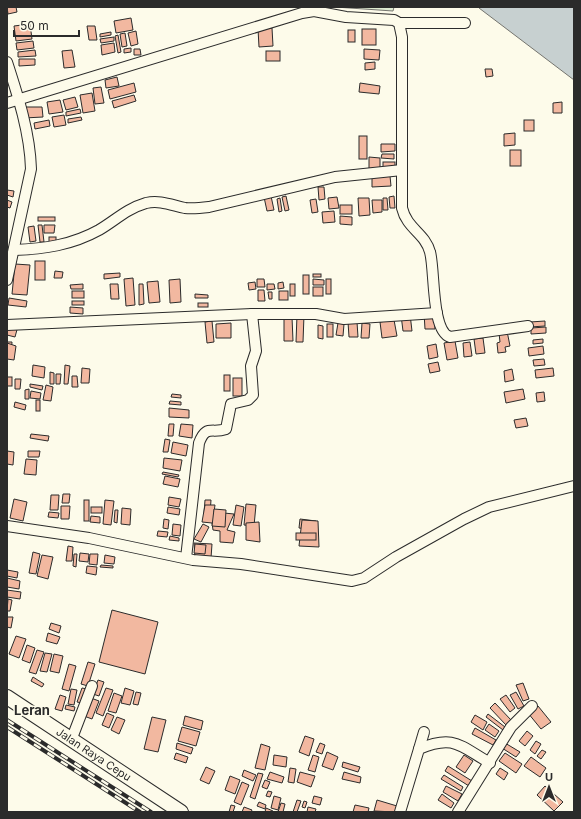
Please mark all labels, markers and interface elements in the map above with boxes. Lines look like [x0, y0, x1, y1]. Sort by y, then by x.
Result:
scale bar [14, 12, 79, 38]
text: 50 m [20, 18, 49, 33]
district label: Leran [14, 702, 50, 718]
street label: Jalan Raya Cepu [54, 724, 134, 784]
north arrow [529, 767, 569, 807]
text: U [545, 770, 553, 784]

